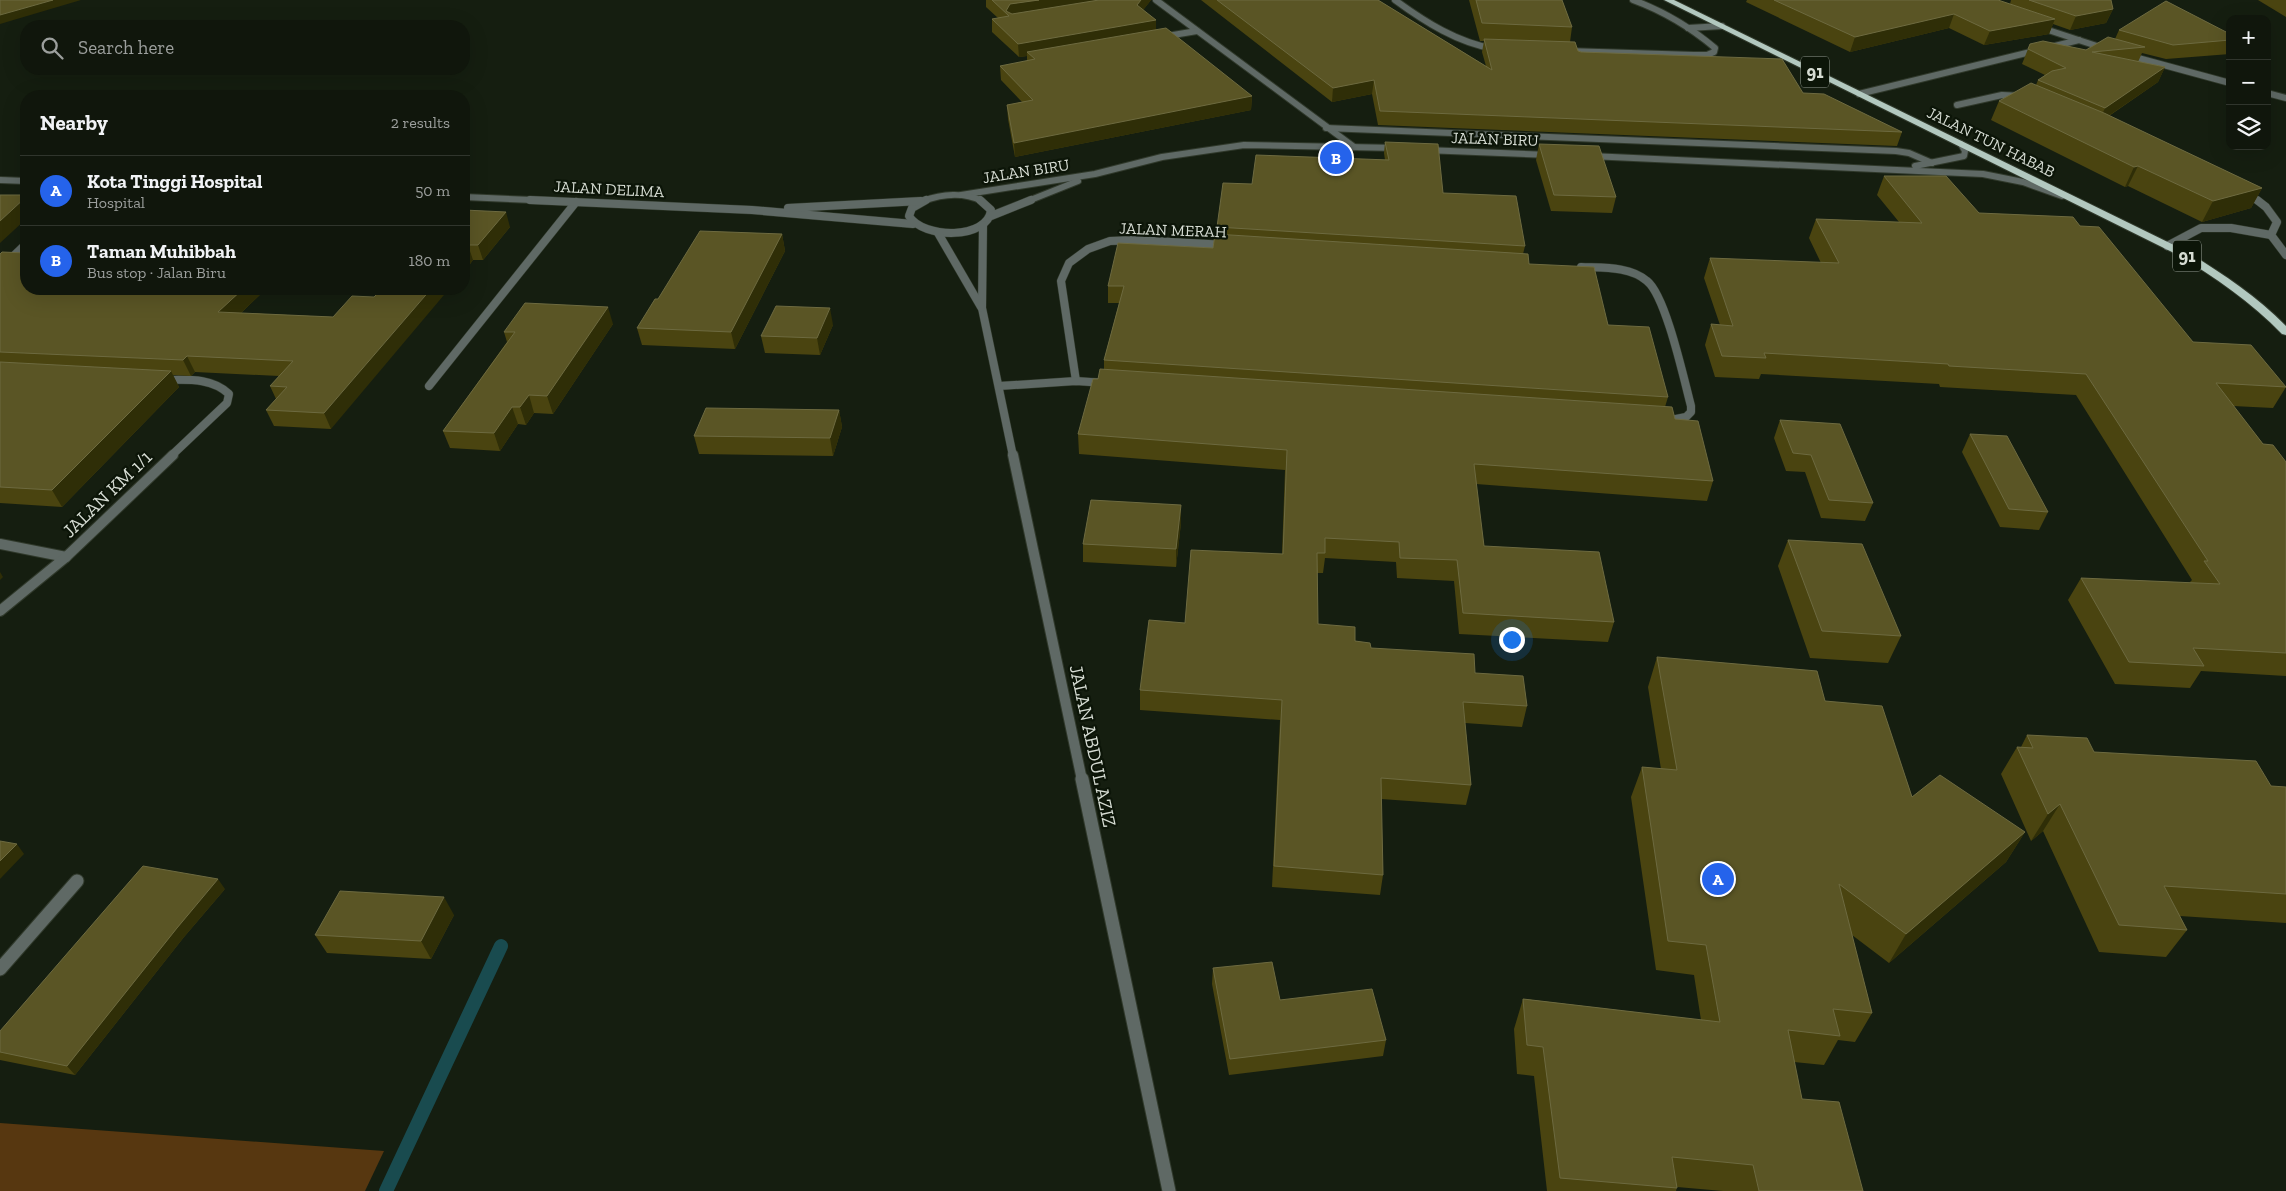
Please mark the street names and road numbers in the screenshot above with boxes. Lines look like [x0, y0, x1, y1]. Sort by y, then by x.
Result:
road number: 91 [1801, 56, 1829, 88]
street label: JALAN TUN HABAB [1924, 103, 2058, 181]
street label: JALAN BIRU [1451, 128, 1539, 150]
street label: JALAN BIRU [981, 155, 1071, 187]
street label: JALAN DELIMA [553, 177, 665, 201]
street label: JALAN MERAH [1119, 219, 1227, 241]
road number: 91 [2173, 240, 2201, 272]
street label: JALAN KM 1/1 [57, 446, 157, 542]
street label: JALAN ABDUL AZIZ [1065, 663, 1121, 829]

